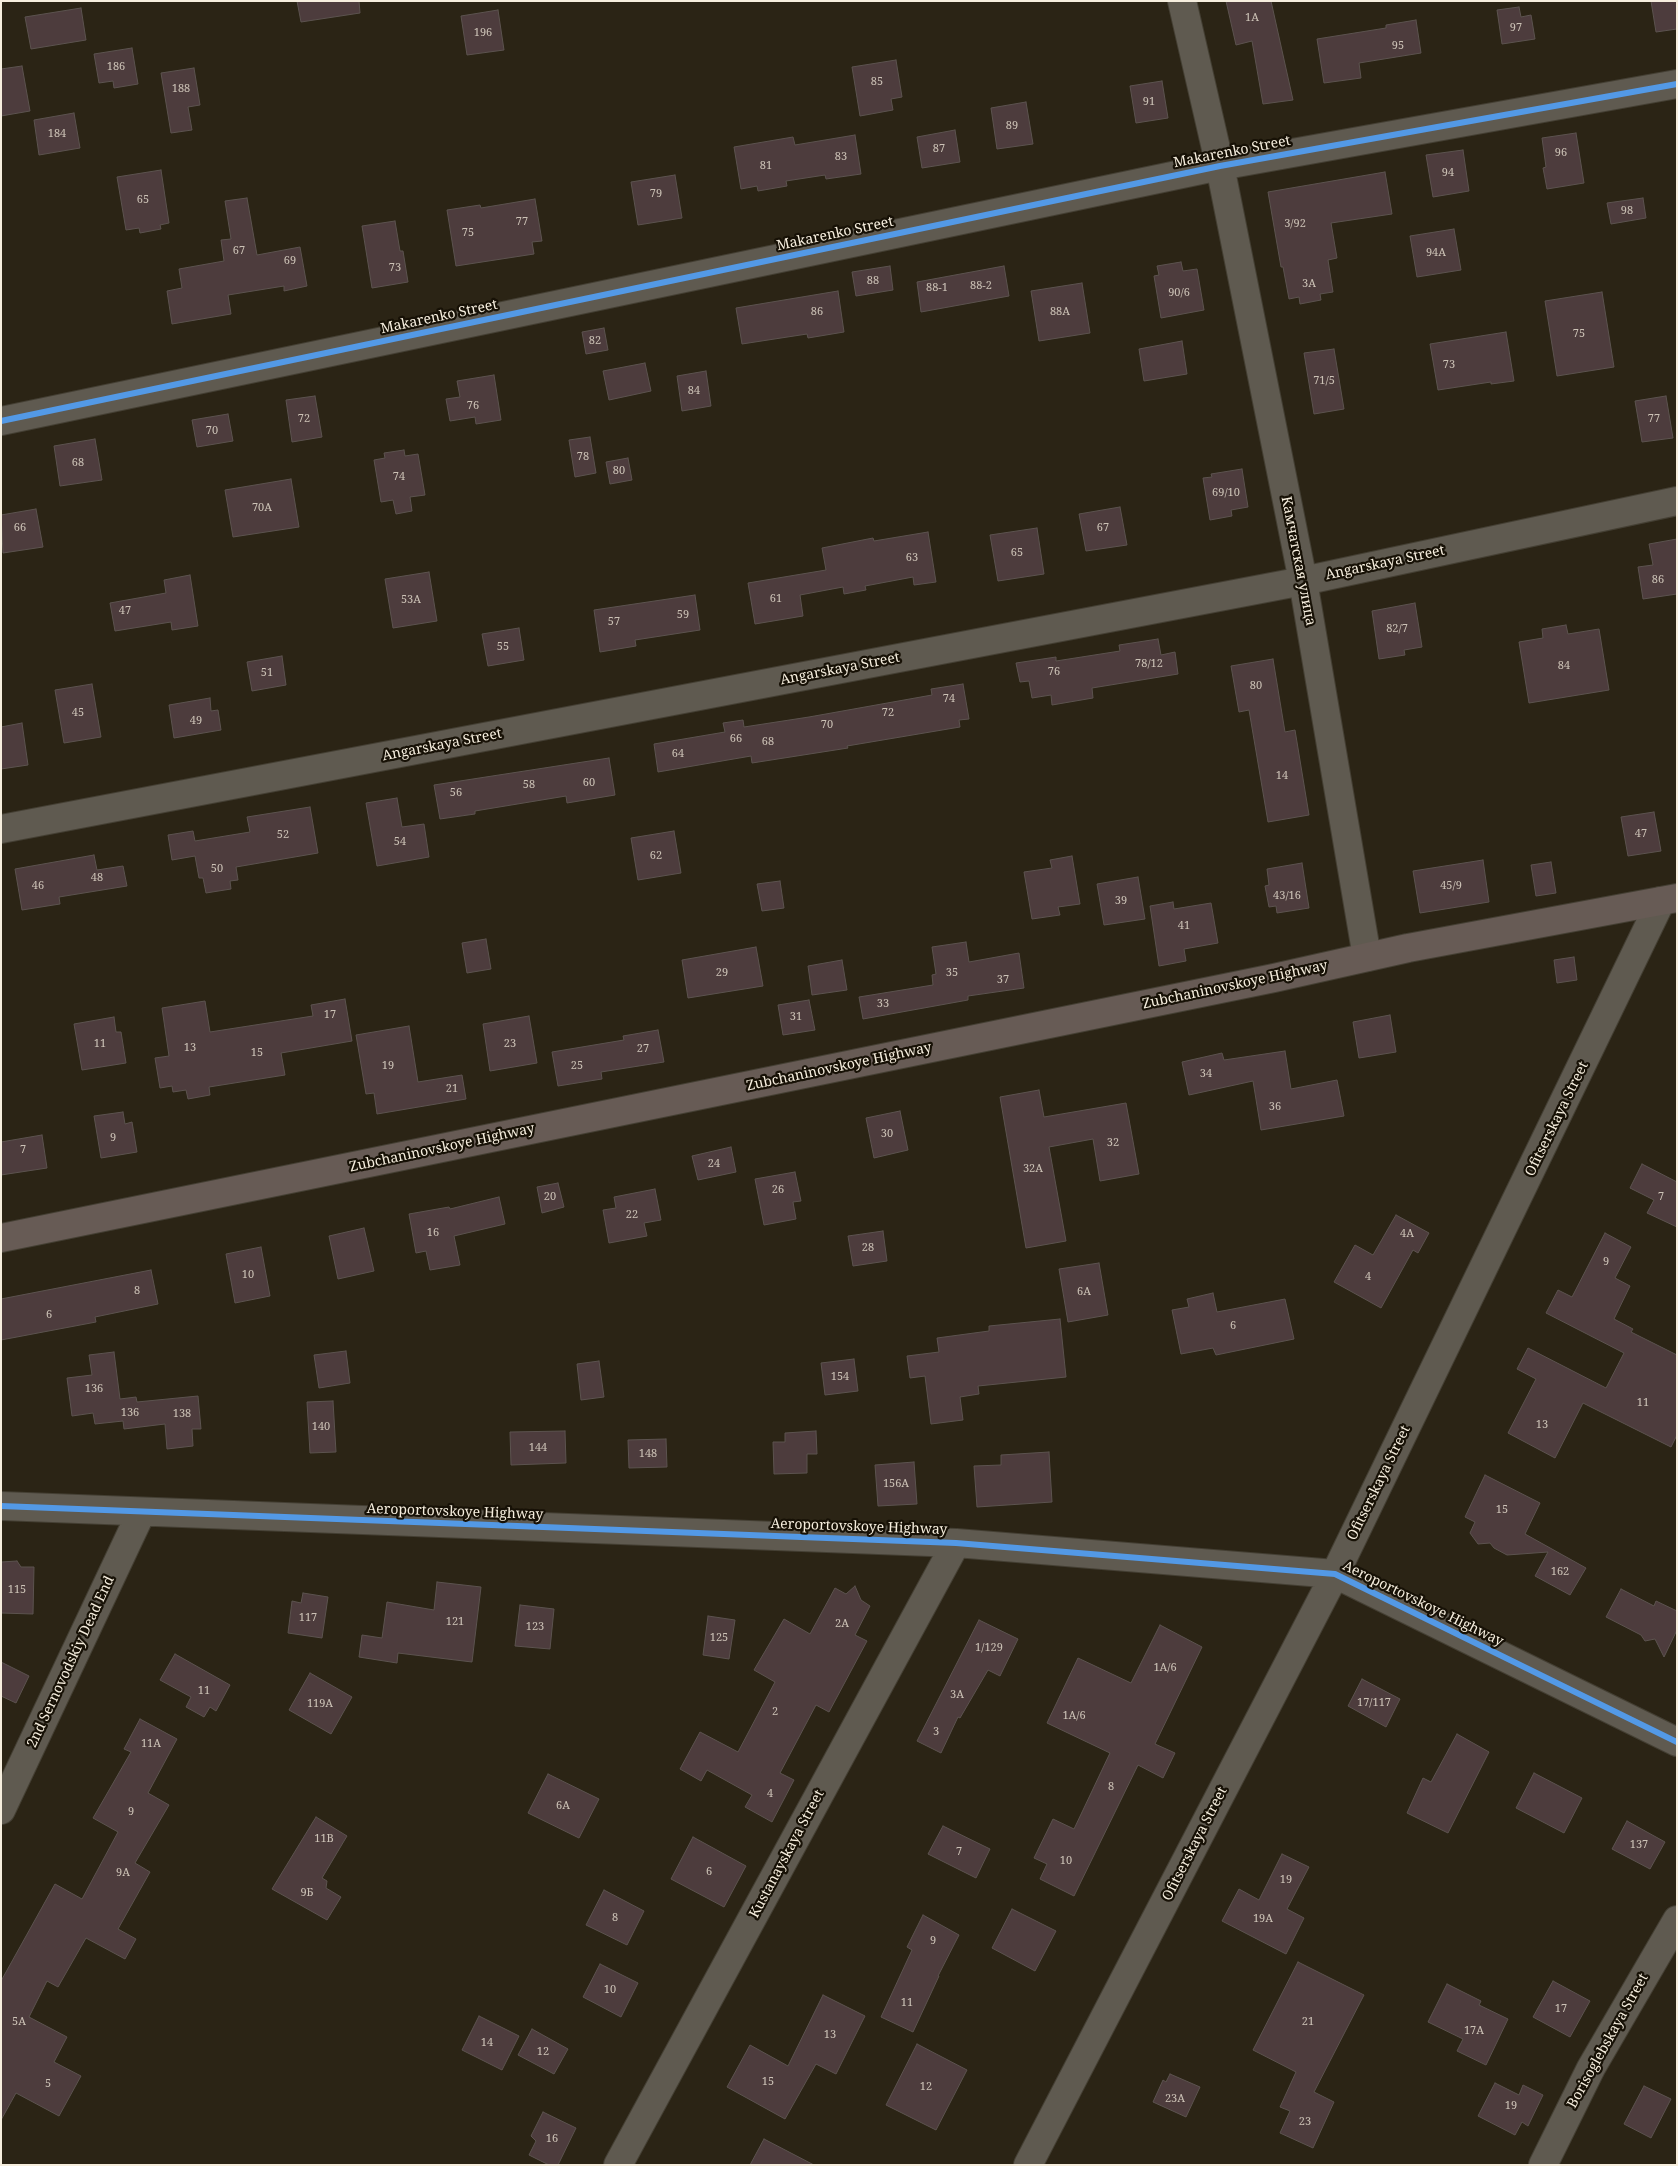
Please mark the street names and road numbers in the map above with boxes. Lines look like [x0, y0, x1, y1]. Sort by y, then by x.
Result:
street label: Makarenko Street [1172, 132, 1292, 172]
street label: Makarenko Street [775, 213, 895, 255]
street label: Makarenko Street [379, 296, 499, 338]
street label: Камчатская улица [1277, 495, 1319, 627]
street label: Angarskaya Street [1324, 542, 1446, 584]
street label: Angarskaya Street [779, 649, 901, 689]
street label: Angarskaya Street [381, 725, 503, 765]
street label: Zubchaninovskoye Highway [1141, 957, 1329, 1013]
street label: Zubchaninovskoye Highway [745, 1039, 933, 1095]
street label: Ofitserskaya Street [1522, 1059, 1592, 1179]
street label: Zubchaninovskoye Highway [348, 1120, 536, 1176]
street label: Ofitserskaya Street [1344, 1423, 1414, 1543]
street label: Aeroportovskoye Highway [366, 1501, 544, 1523]
street label: Aeroportovskoye Highway [770, 1516, 948, 1538]
street label: Aeroportovskoye Highway [1340, 1558, 1506, 1650]
street label: 2nd Sernovodskiy Dead End [24, 1574, 118, 1750]
street label: Ofitserskaya Street [1159, 1784, 1231, 1904]
street label: Kustanayskaya Street [746, 1787, 828, 1921]
street label: Borisoglebskaya Street [1564, 1971, 1652, 2111]

